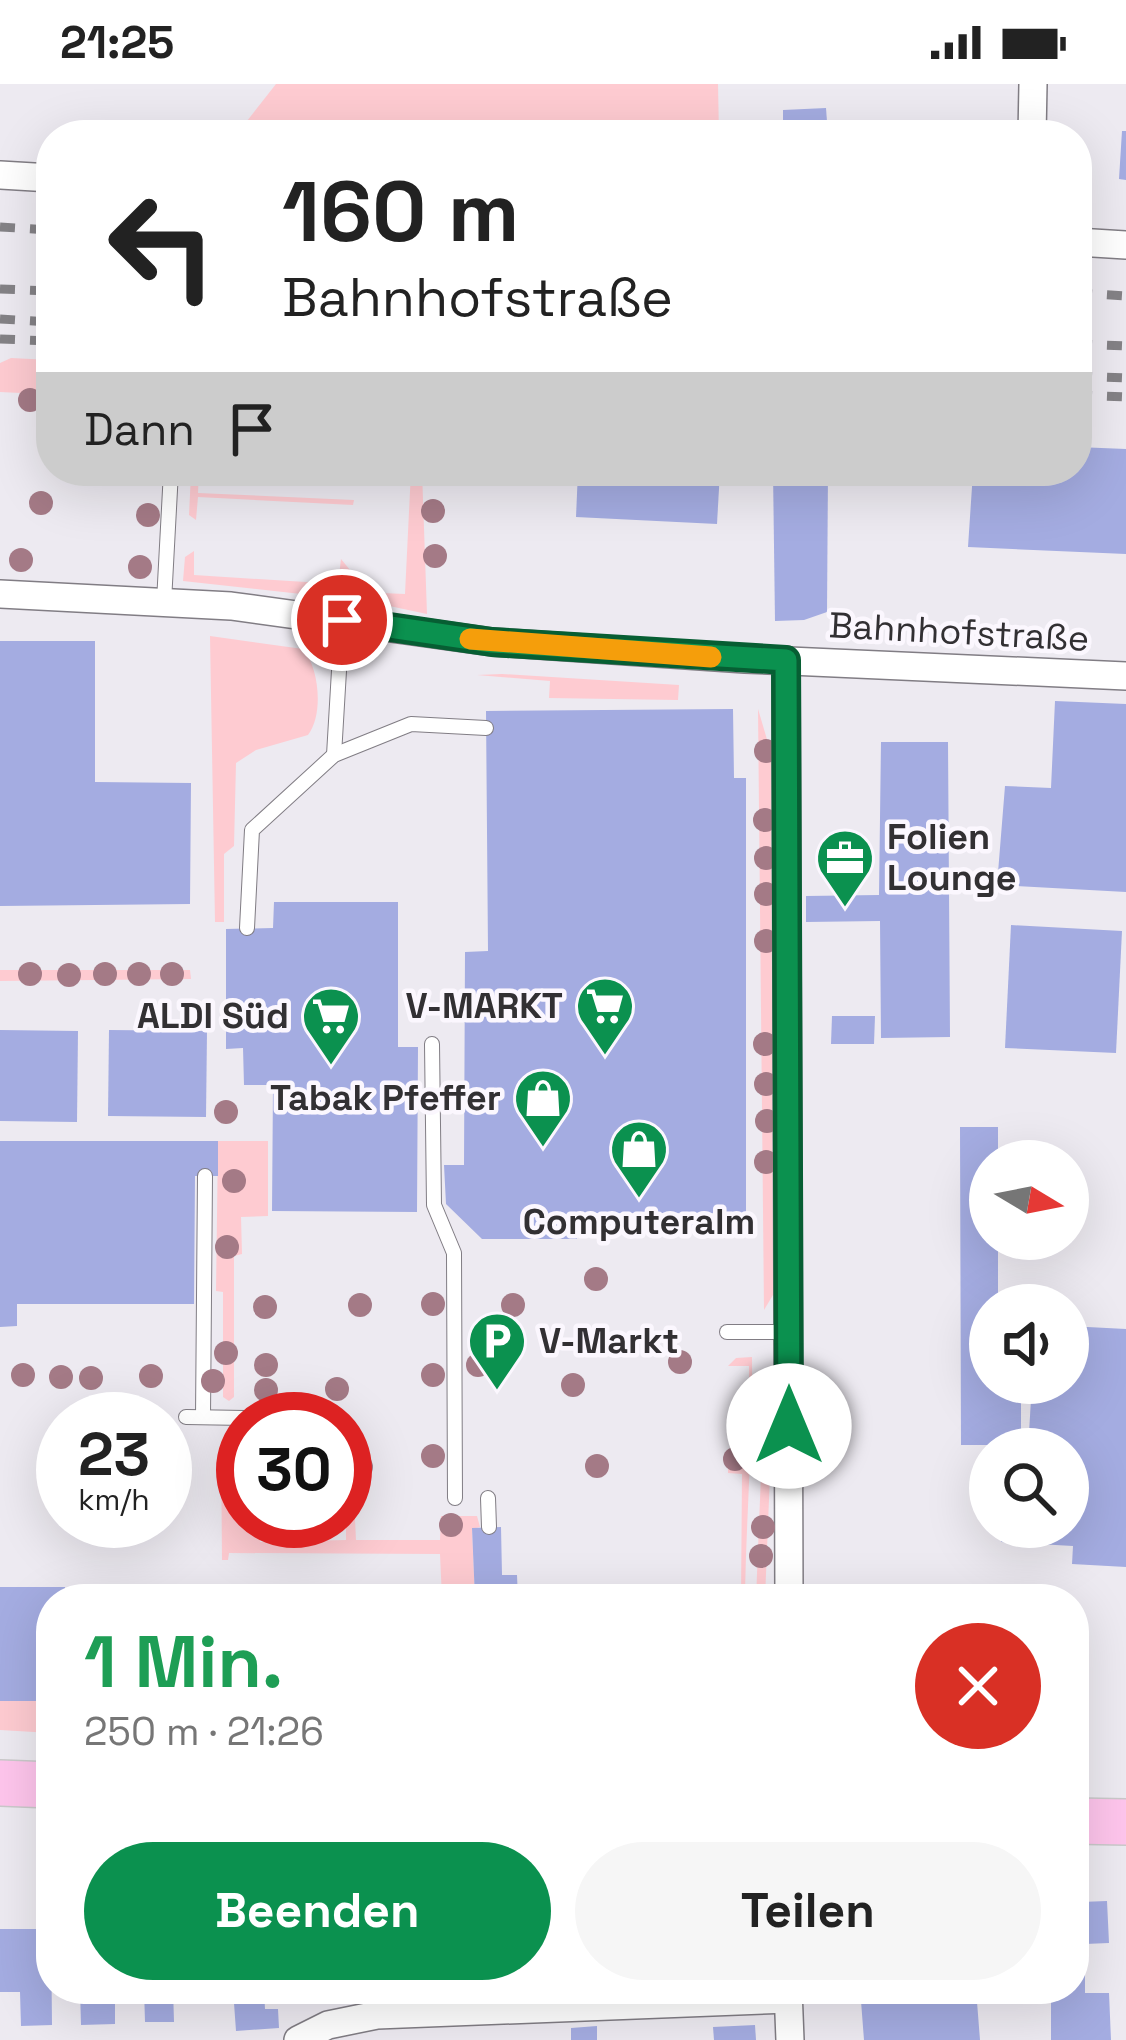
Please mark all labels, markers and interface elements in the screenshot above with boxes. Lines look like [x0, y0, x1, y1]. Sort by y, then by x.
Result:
text: 21:25 [60, 14, 174, 71]
text: 160 m [282, 158, 519, 266]
icon: left [84, 168, 240, 324]
text: Bahnhofstraße [282, 263, 673, 332]
icon: arrive [219, 396, 285, 462]
text: Dann [84, 401, 195, 458]
pin [291, 569, 393, 671]
icon: arrive [309, 587, 375, 653]
street label: Bahnhofstraße [828, 602, 1090, 662]
place label: Folien Lounge [887, 814, 1017, 901]
office icon: Folien Lounge [814, 827, 876, 909]
supermarket icon: V-MARKT [574, 975, 636, 1057]
place label: V-MARKT [405, 983, 563, 1029]
supermarket icon: ALDI Süd [300, 985, 362, 1067]
place label: ALDI Süd [137, 993, 289, 1039]
shop icon: Tabak Pfeffer [512, 1067, 574, 1149]
place label: Tabak Pfeffer [270, 1075, 501, 1121]
shop icon: Computeralm [608, 1118, 670, 1200]
north arrow [969, 1140, 1089, 1260]
map controls [969, 1140, 1089, 1548]
place label: Computeralm [523, 1199, 755, 1245]
button: sound [969, 1284, 1089, 1404]
parking icon: V-Markt [466, 1310, 528, 1392]
place label: V-Markt [539, 1318, 679, 1364]
position arrow [726, 1363, 852, 1489]
speed limit sign: 30 [216, 1392, 372, 1548]
text: 23 [78, 1416, 150, 1493]
button: search [969, 1428, 1089, 1548]
text: km/h [78, 1480, 150, 1519]
text: 1 Min. [84, 1616, 283, 1708]
button: close [915, 1623, 1041, 1749]
text: 250 m · 21:26 [84, 1707, 324, 1756]
button: Beenden [84, 1842, 551, 1980]
button: Teilen [575, 1842, 1041, 1980]

